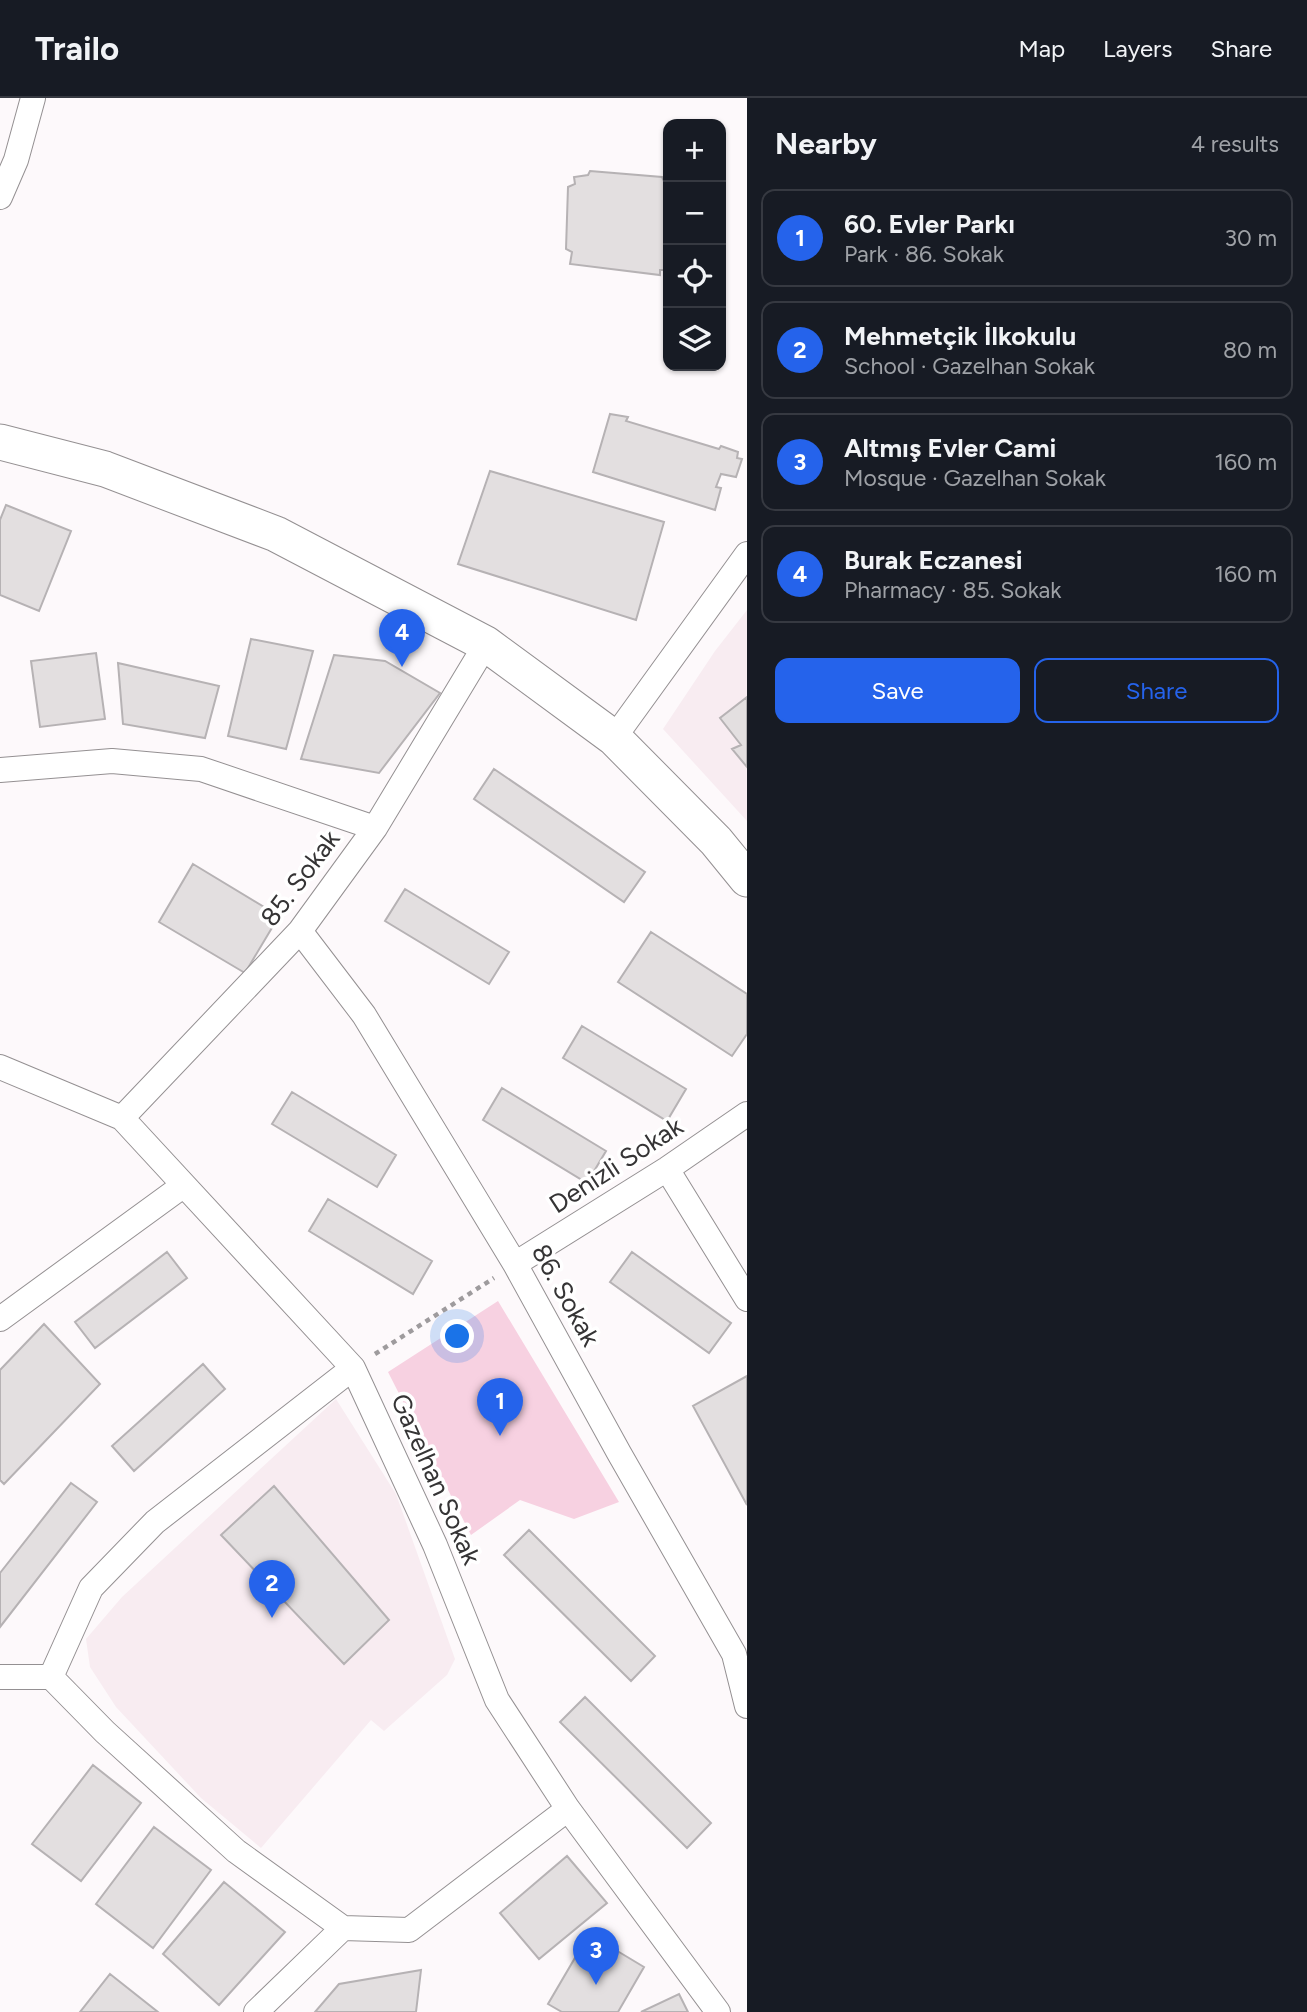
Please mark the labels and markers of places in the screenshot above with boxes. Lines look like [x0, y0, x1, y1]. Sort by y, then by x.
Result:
pin: 4 [379, 609, 425, 667]
pin: 1 [477, 1378, 523, 1436]
pin: 2 [249, 1560, 295, 1618]
pin: 3 [573, 1927, 619, 1985]

